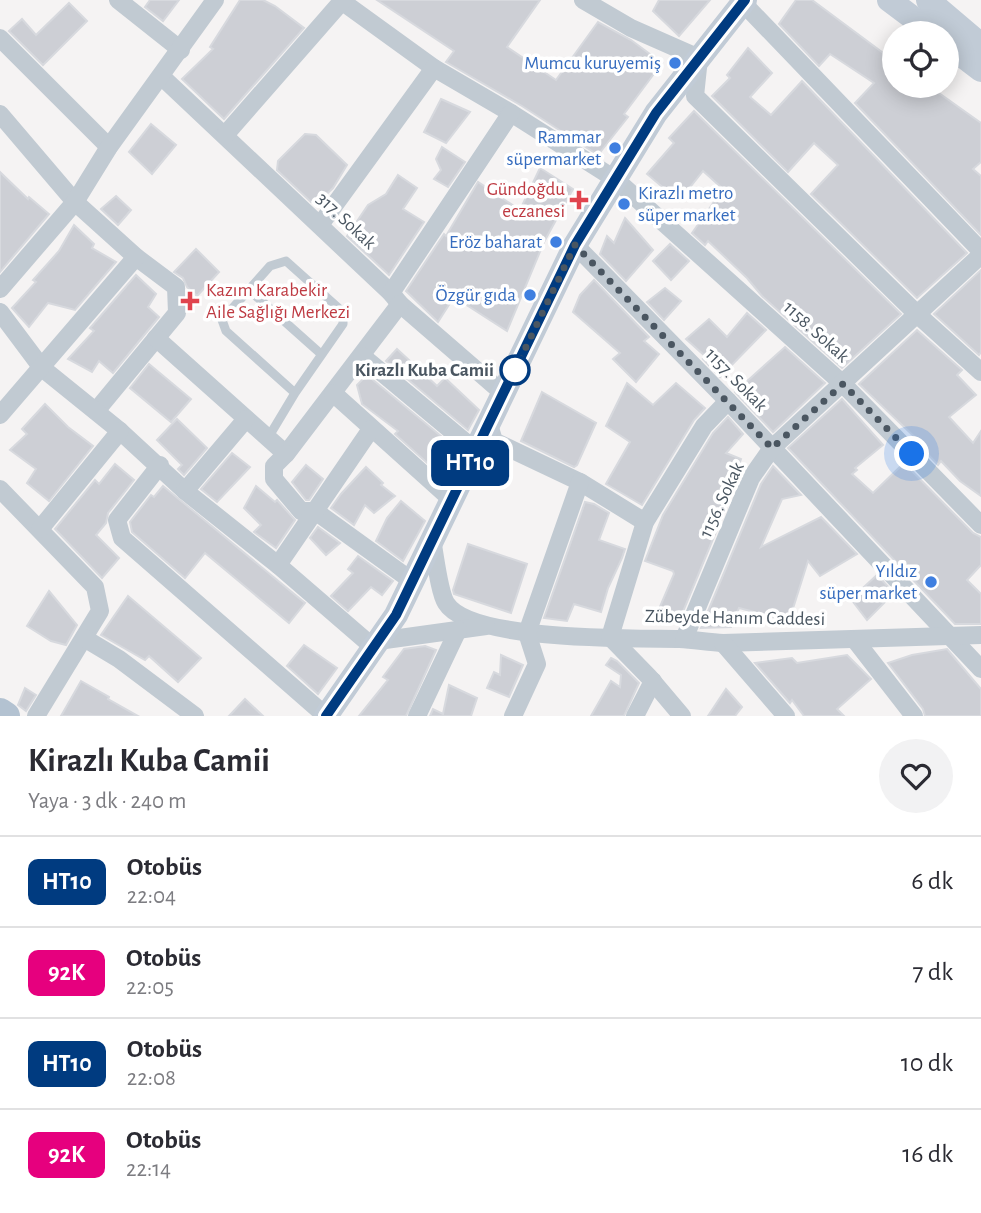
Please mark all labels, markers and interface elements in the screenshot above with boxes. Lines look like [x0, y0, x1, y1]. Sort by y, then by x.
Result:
map controls [882, 21, 959, 98]
button: locate [882, 21, 959, 98]
place label: Mumcu kuruyemiş [524, 54, 661, 73]
marker: Mumcu kuruyemiş [667, 55, 683, 71]
place label: Rammar süpermarket [507, 128, 601, 169]
marker: Rammar süpermarket [607, 140, 623, 156]
place label: Gündoğdu eczanesi [487, 180, 565, 221]
place label: Kirazlı metro süper market [638, 184, 736, 225]
street label: 317. Sokak [313, 189, 380, 253]
marker: Gündoğdu eczanesi [571, 192, 587, 208]
marker: Kirazlı metro süper market [616, 196, 632, 212]
place label: Eröz baharat [449, 233, 542, 252]
marker: Eröz baharat [548, 234, 564, 250]
place label: Kazım Karabekir Aile Sağlığı Merkezi [206, 281, 350, 322]
place label: Özgür gıda [436, 285, 516, 305]
marker: Özgür gıda [522, 287, 538, 303]
marker: Kazım Karabekir Aile Sağlığı Merkezi [180, 291, 200, 311]
street label: 1158. Sokak [779, 298, 853, 366]
street label: 1157. Sokak [701, 345, 771, 416]
marker: Kirazlı Kuba Camii [500, 355, 530, 385]
place label: Kirazlı Kuba Camii [355, 361, 494, 380]
your location [894, 436, 929, 471]
line badge: HT10 [421, 440, 519, 486]
text: HT10 [445, 451, 495, 475]
street label: 1156. Sokak [696, 459, 748, 541]
place label: Yıldız süper market [819, 562, 917, 603]
marker: Yıldız süper market [923, 574, 939, 590]
street label: Zübeyde Hanım Caddesi [645, 607, 825, 629]
button: heart [879, 739, 953, 813]
text: Kirazlı Kuba Camii [28, 745, 270, 778]
text: Yaya · 3 dk · 240 m [28, 790, 186, 813]
text: Otobüs [127, 854, 202, 880]
text: 6 dk [911, 868, 953, 894]
text: HT10 [42, 870, 92, 894]
text: 22:04 [127, 885, 176, 908]
text: Otobüs [126, 945, 201, 971]
text: 7 dk [913, 959, 953, 985]
text: 92K [48, 961, 85, 985]
text: 22:05 [126, 976, 174, 999]
text: Otobüs [127, 1036, 202, 1062]
text: 10 dk [901, 1050, 953, 1076]
text: HT10 [42, 1052, 92, 1076]
text: 22:08 [127, 1067, 176, 1090]
text: Otobüs [126, 1127, 201, 1153]
text: 16 dk [902, 1141, 953, 1167]
text: 92K [48, 1143, 85, 1167]
text: 22:14 [126, 1158, 171, 1181]

